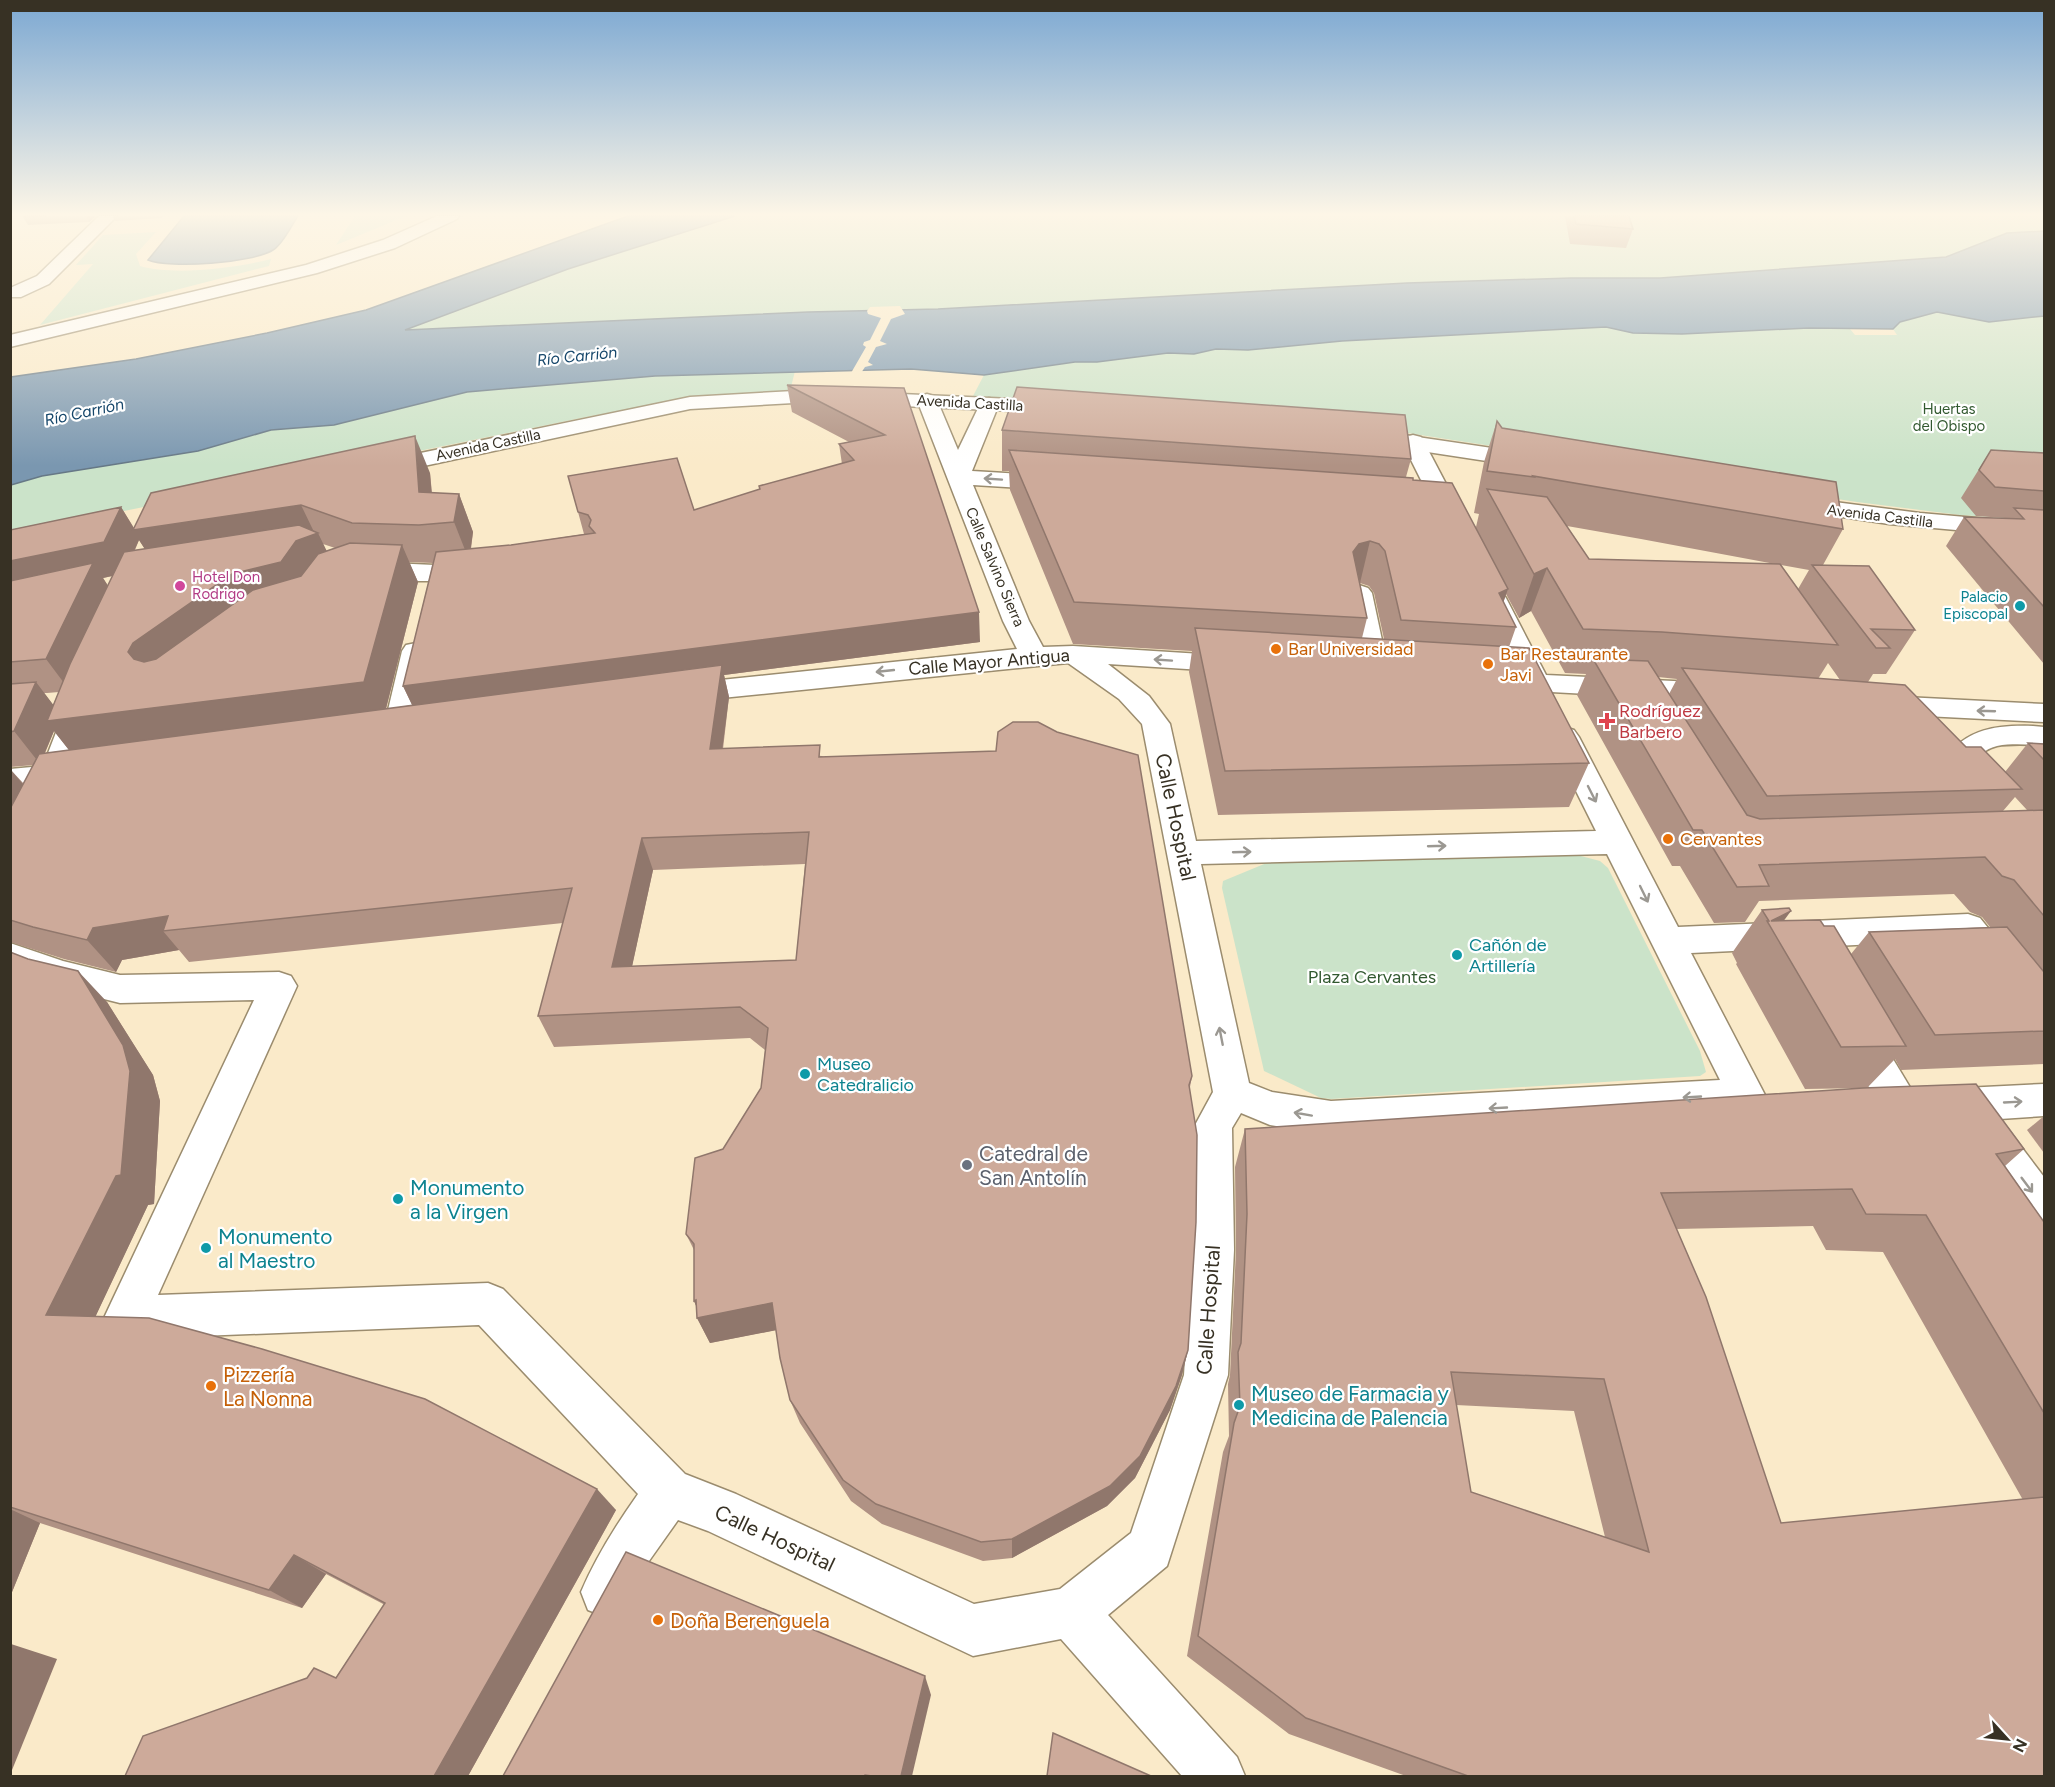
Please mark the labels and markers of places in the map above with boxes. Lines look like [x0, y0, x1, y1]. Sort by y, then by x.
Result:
place label: Hotel Don Rodrigo [192, 568, 260, 603]
marker: Hotel Don Rodrigo [173, 579, 187, 593]
place label: Palacio Episcopal [1943, 588, 2008, 623]
marker: Palacio Episcopal [2013, 599, 2027, 613]
place label: Bar Universidad [1288, 638, 1414, 660]
marker: Bar Universidad [1269, 642, 1283, 656]
place label: Bar Restaurante Javi [1500, 643, 1628, 686]
marker: Bar Restaurante Javi [1481, 657, 1495, 671]
place label: Rodríguez Barbero [1619, 700, 1701, 743]
marker: Rodríguez Barbero [1600, 714, 1614, 728]
place label: Cervantes [1680, 828, 1762, 850]
marker: Cervantes [1661, 832, 1675, 846]
place label: Cañón de Artillería [1469, 934, 1547, 977]
marker: Cañón de Artillería [1450, 948, 1464, 962]
place label: Museo Catedralicio [817, 1053, 914, 1096]
marker: Museo Catedralicio [798, 1067, 812, 1081]
place label: Catedral de San Antolín [979, 1141, 1088, 1190]
marker: Catedral de San Antolín [960, 1158, 974, 1172]
place label: Monumento a la Virgen [410, 1175, 525, 1224]
marker: Monumento a la Virgen [391, 1192, 405, 1206]
place label: Monumento al Maestro [218, 1224, 333, 1273]
marker: Monumento al Maestro [199, 1241, 213, 1255]
place label: Pizzería La Nonna [223, 1362, 312, 1411]
marker: Pizzería La Nonna [204, 1379, 218, 1393]
place label: Museo de Farmacia y Medicina de Palencia [1251, 1381, 1449, 1430]
marker: Museo de Farmacia y Medicina de Palencia [1232, 1398, 1246, 1412]
place label: Doña Berenguela [670, 1608, 830, 1633]
marker: Doña Berenguela [651, 1613, 665, 1627]

